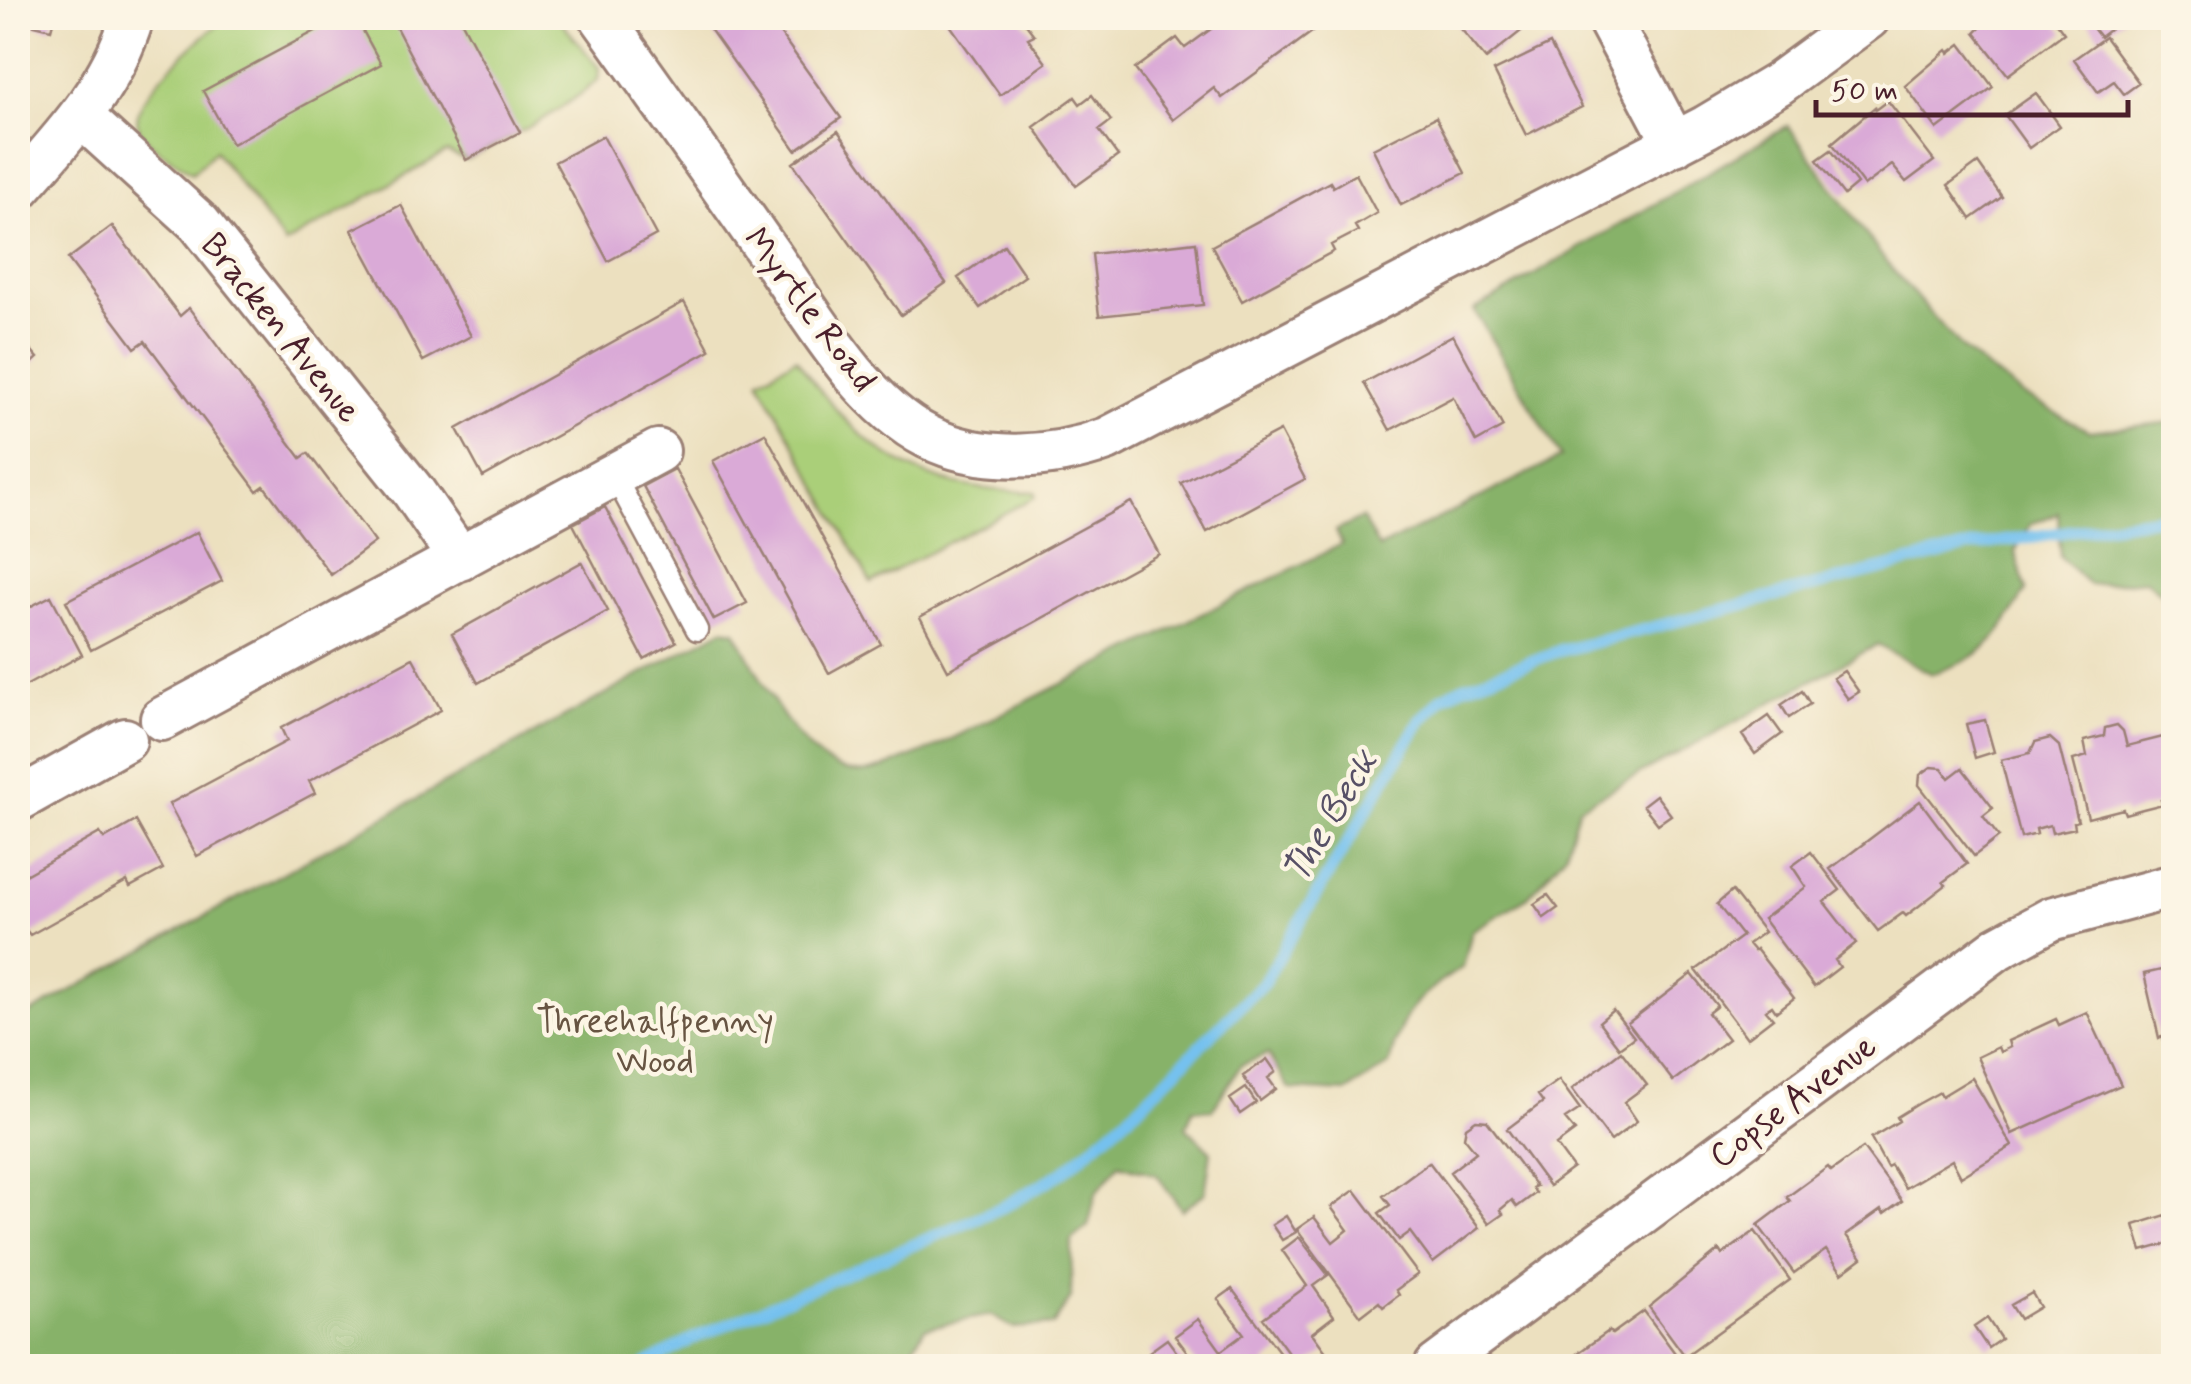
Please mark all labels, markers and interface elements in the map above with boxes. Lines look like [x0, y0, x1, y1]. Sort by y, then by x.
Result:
scale bar [1816, 55, 2128, 117]
text: 50 m [1831, 72, 1898, 111]
street label: Myrtle Road [732, 219, 886, 402]
street label: Bracken Avenue [190, 224, 371, 433]
water label: The Beck [1272, 740, 1391, 893]
park label: Threehalfpenny Wood [536, 999, 774, 1085]
street label: Copse Avenue [1700, 1024, 1886, 1180]

